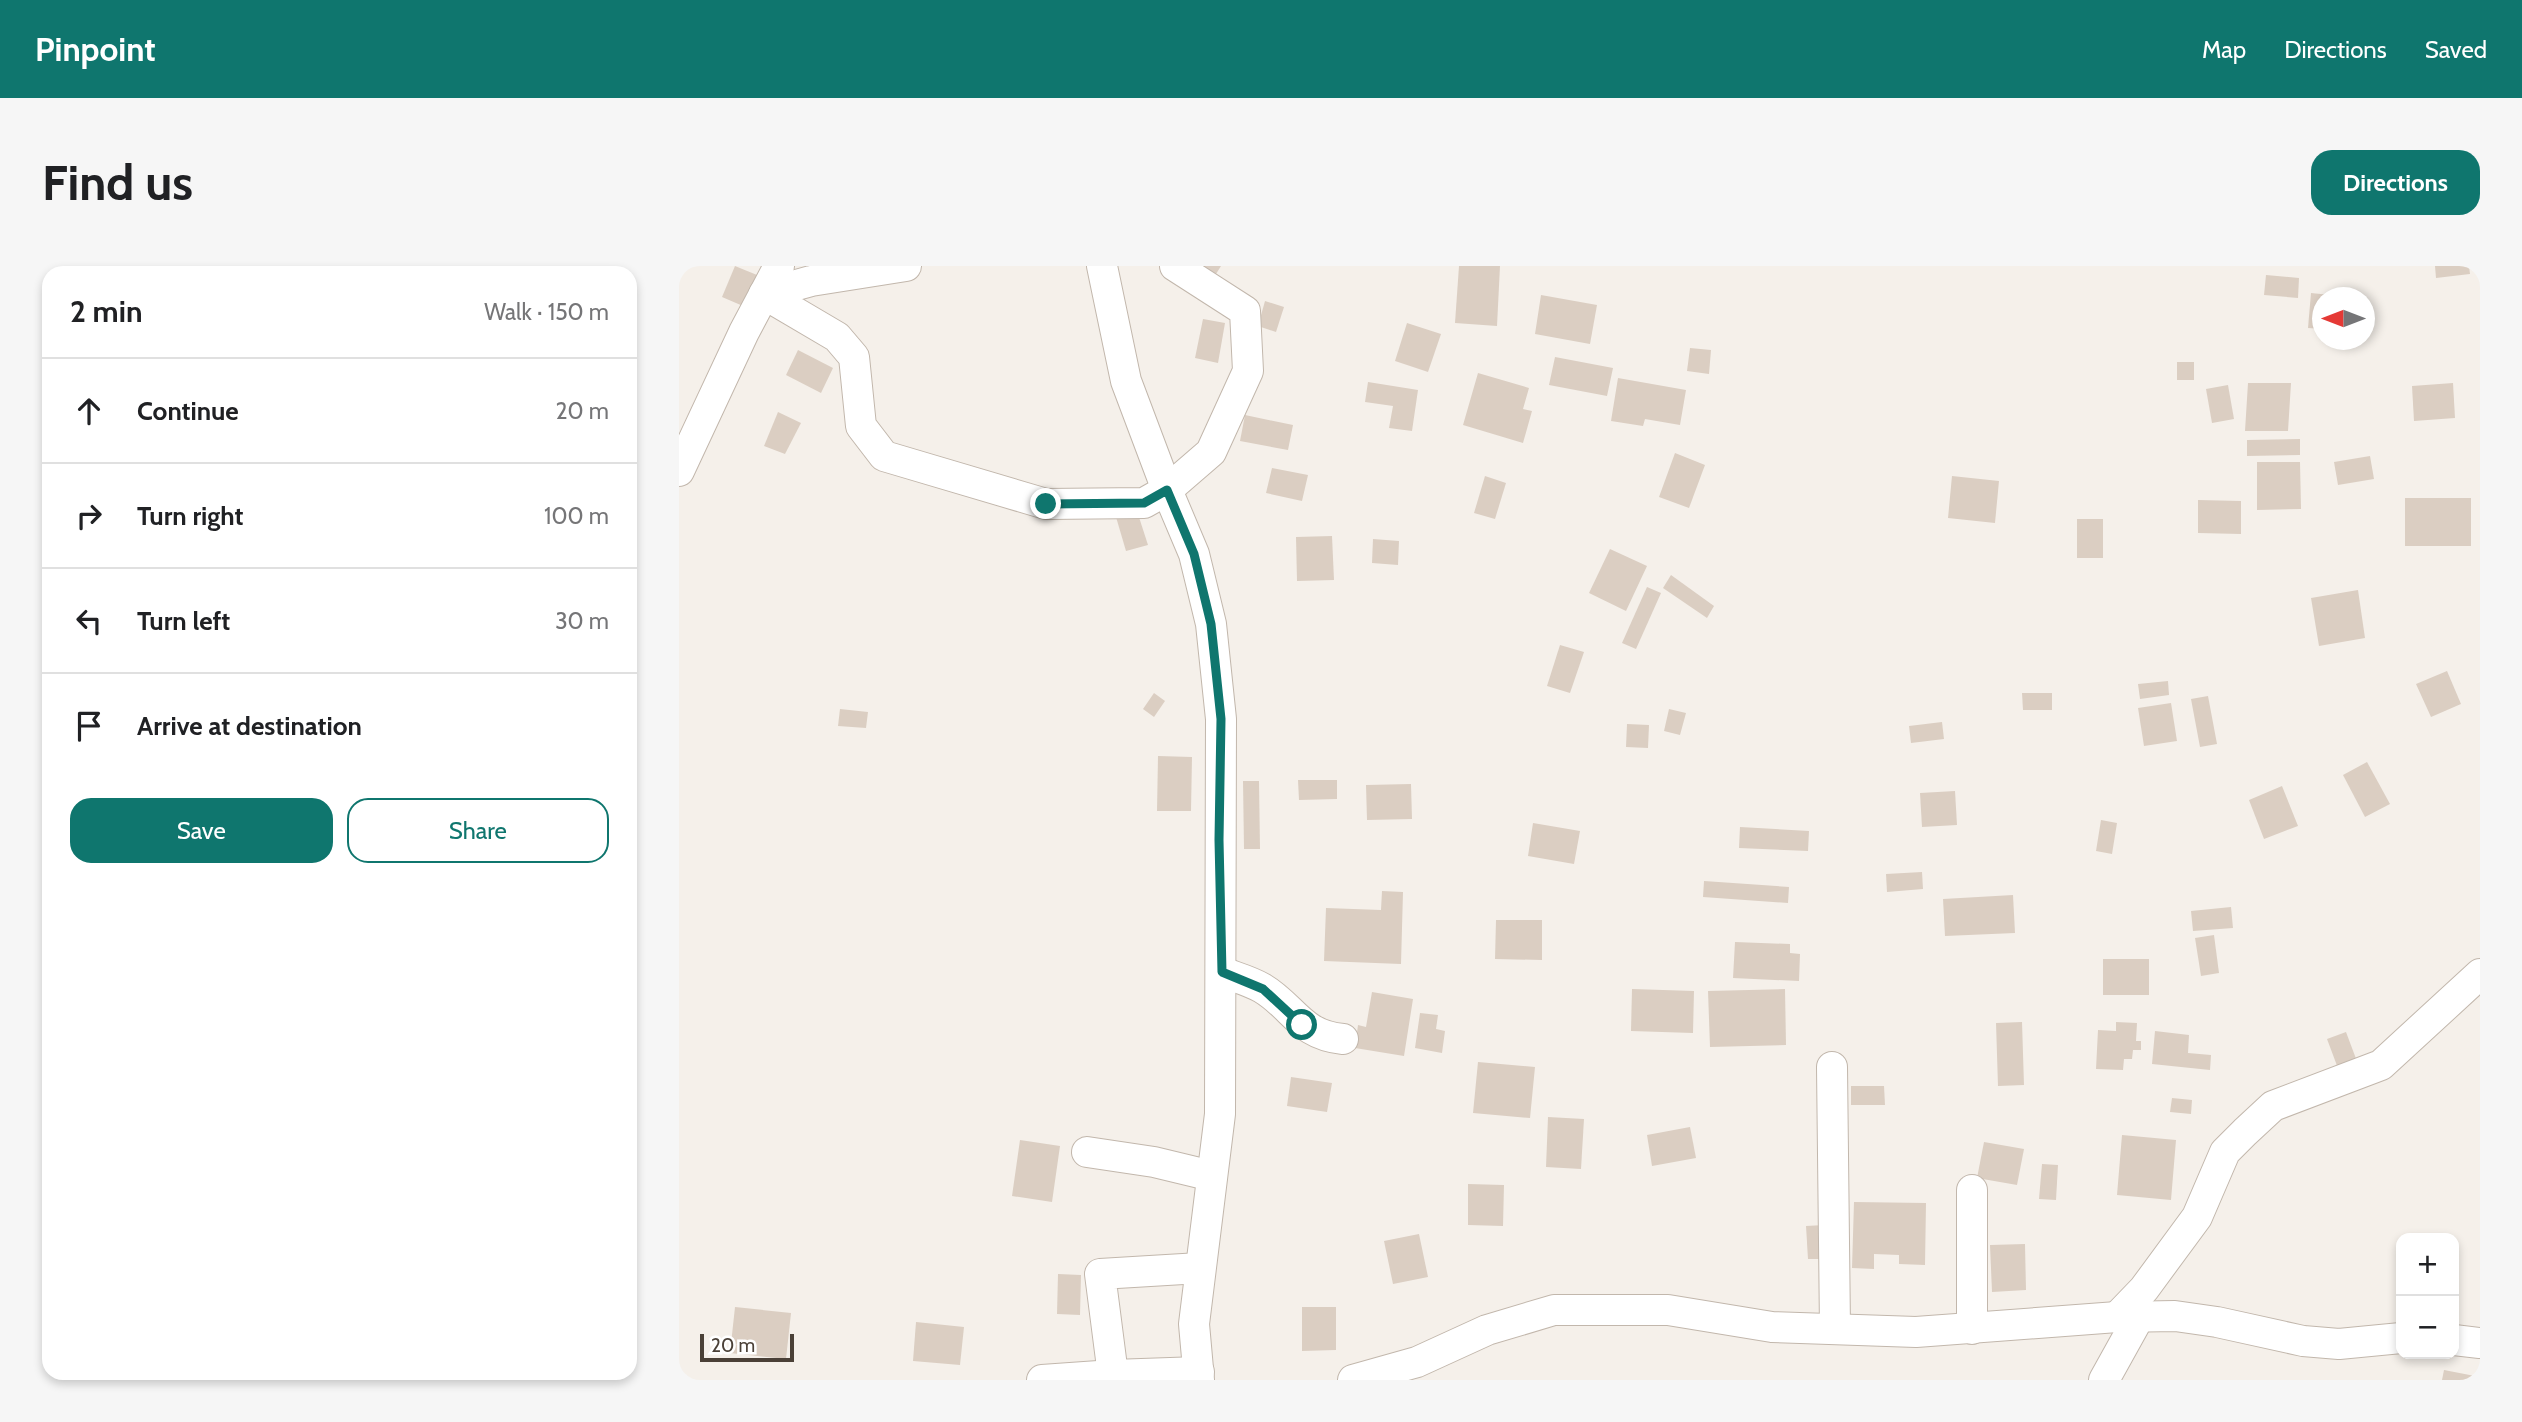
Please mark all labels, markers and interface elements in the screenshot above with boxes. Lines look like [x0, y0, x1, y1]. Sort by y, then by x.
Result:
text: Pinpoint [35, 29, 156, 69]
text: Map [2202, 35, 2246, 64]
text: Directions [2284, 35, 2387, 64]
text: Saved [2425, 35, 2487, 64]
button: Directions [2311, 150, 2480, 215]
text: Find us [42, 153, 193, 212]
north arrow [2312, 287, 2375, 350]
text: 2 min [70, 293, 142, 330]
text: Walk · 150 m [484, 298, 609, 326]
icon: ahead [70, 392, 108, 430]
text: Continue [137, 395, 239, 427]
text: 20 m [556, 397, 609, 425]
route end [1030, 488, 1061, 519]
icon: right [70, 497, 108, 535]
text: Turn right [137, 500, 243, 532]
text: 100 m [544, 502, 609, 530]
icon: left [70, 602, 108, 640]
text: Turn left [137, 605, 230, 637]
text: 30 m [555, 607, 609, 635]
icon: arrive [70, 707, 108, 745]
text: Arrive at destination [137, 710, 362, 742]
button: Save [70, 798, 333, 863]
button: Share [347, 798, 609, 863]
route start [1286, 1009, 1317, 1040]
map controls [2396, 1233, 2459, 1359]
button: + [2396, 1233, 2459, 1296]
button: − [2396, 1296, 2459, 1359]
scale bar [700, 1331, 795, 1363]
text: 20 m [711, 1334, 755, 1357]

